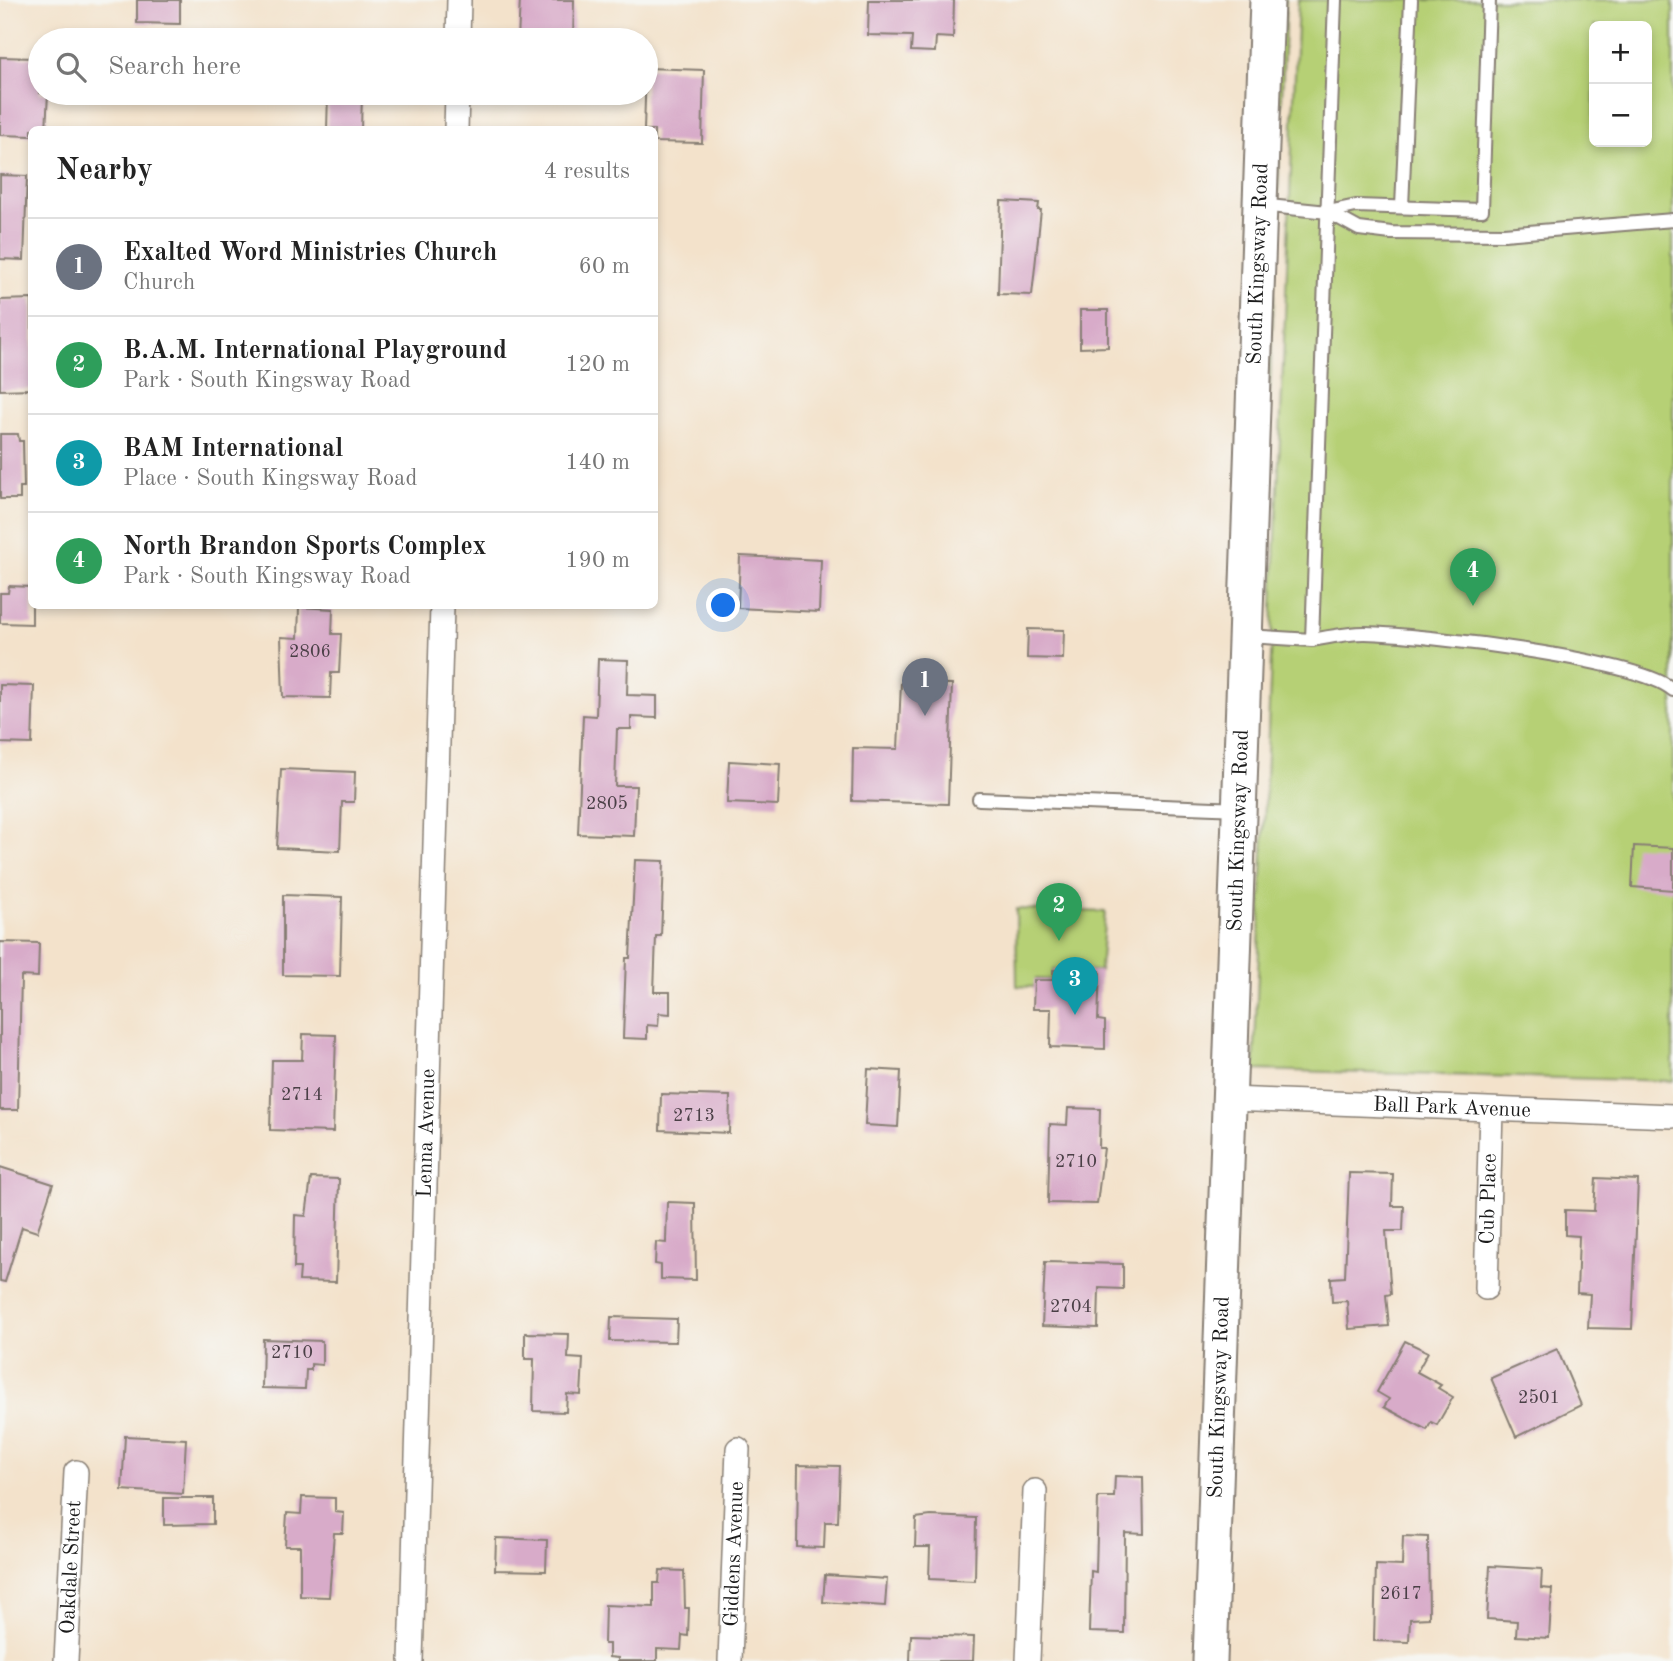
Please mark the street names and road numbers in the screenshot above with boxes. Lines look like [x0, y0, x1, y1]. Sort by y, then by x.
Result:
street label: South Kingsway Road [1244, 162, 1272, 365]
street label: South Kingsway Road [1225, 729, 1252, 932]
street label: Lenna Avenue [414, 1068, 439, 1198]
street label: Ball Park Avenue [1372, 1094, 1531, 1121]
street label: Cub Place [1477, 1153, 1500, 1245]
street label: South Kingsway Road [1205, 1296, 1233, 1499]
street label: Giddens Avenue [721, 1481, 747, 1627]
street label: Oakdale Street [57, 1500, 85, 1635]

